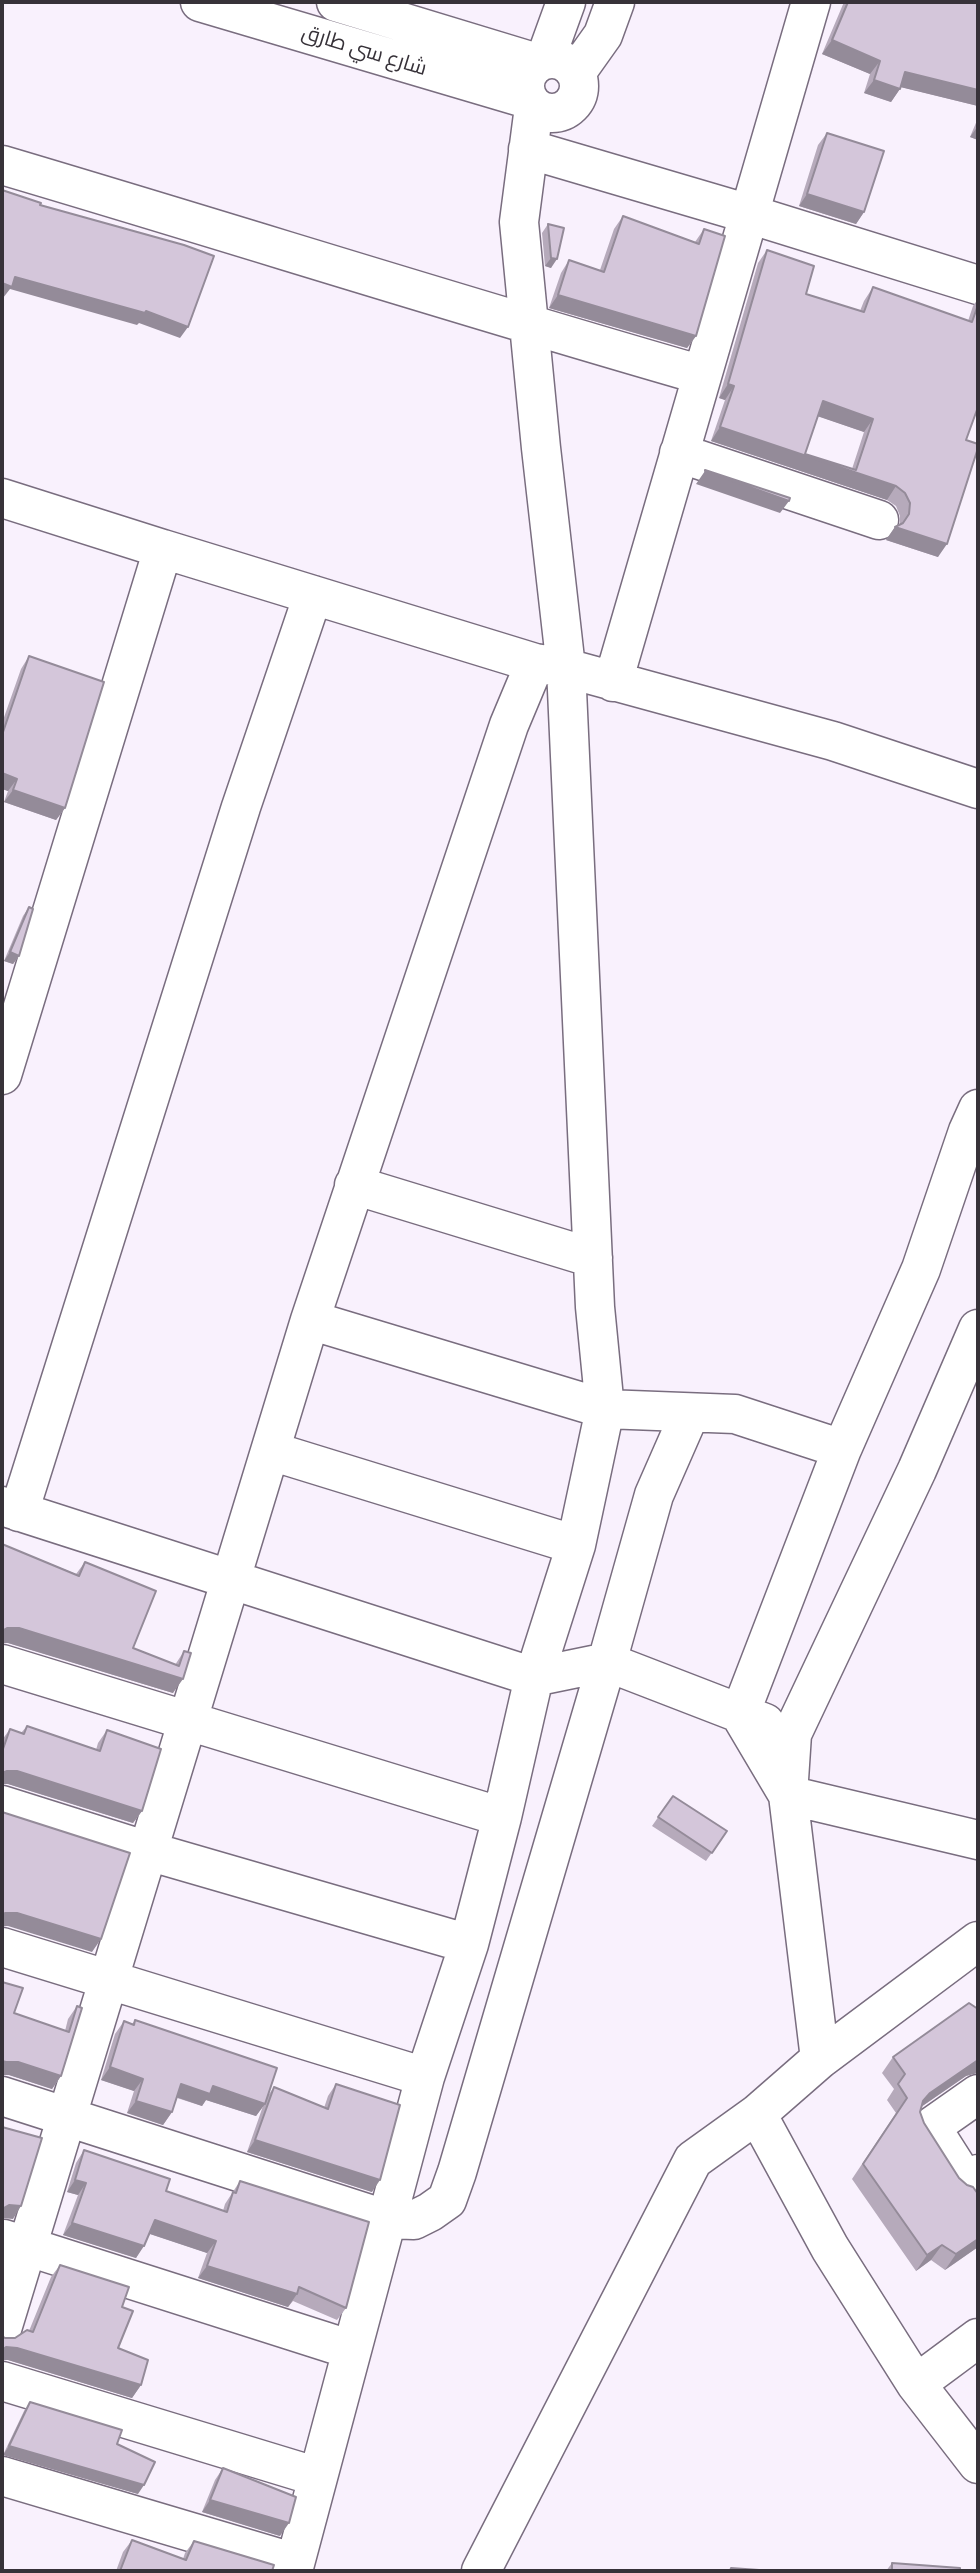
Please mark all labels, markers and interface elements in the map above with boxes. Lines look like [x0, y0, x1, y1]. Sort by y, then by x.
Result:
street label: شارع سي طارق [298, 20, 430, 82]

